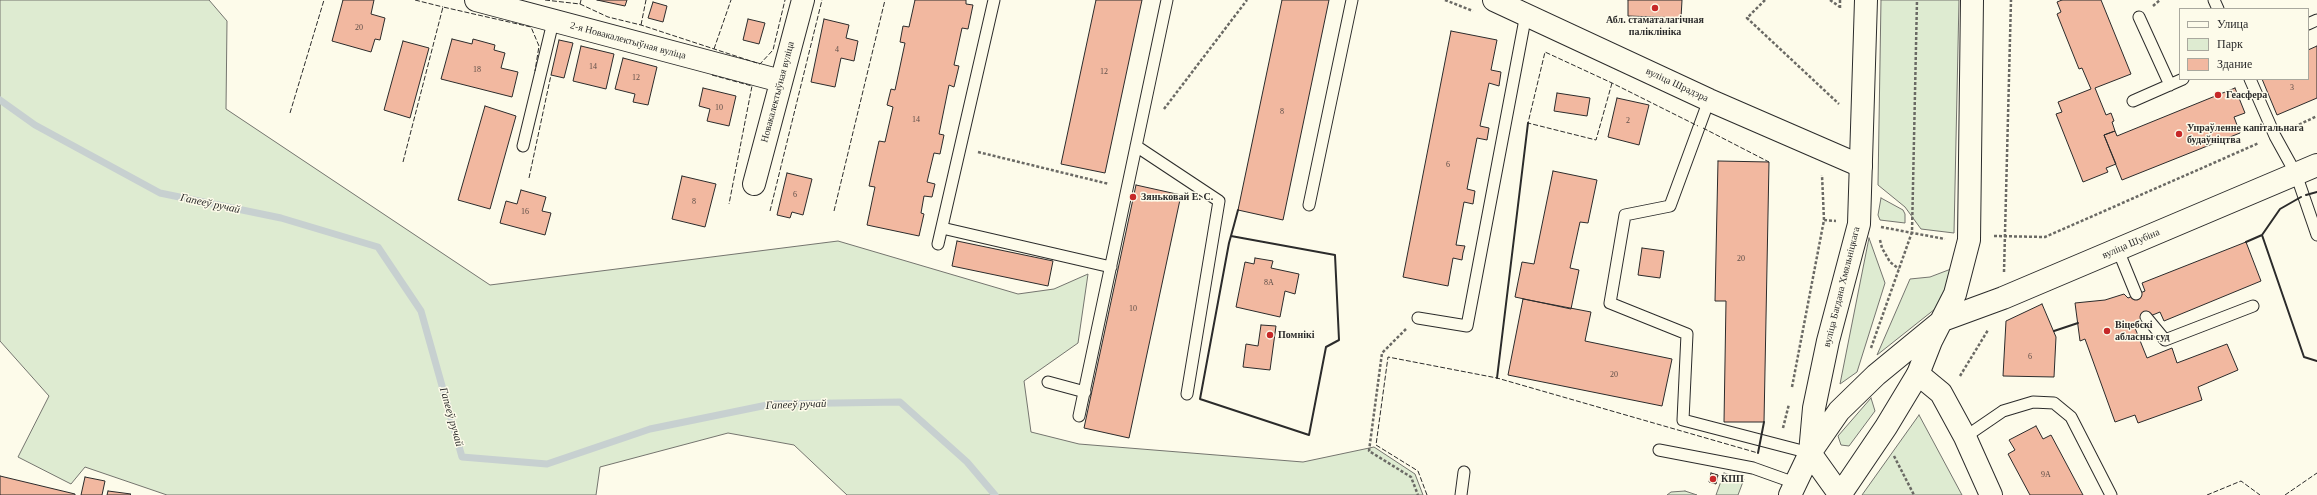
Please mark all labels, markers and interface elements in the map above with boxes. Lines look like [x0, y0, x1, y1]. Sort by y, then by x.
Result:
marker: Абл. стаматалагічная паліклініка [1650, 3, 1660, 13]
legend [2179, 8, 2309, 80]
place label: Абл. стаматалагічная паліклініка [1606, 14, 1704, 38]
text: Улица [2217, 17, 2248, 31]
street label: 2-я Новакалектыўная вуліца [569, 20, 687, 62]
house number: 20 [355, 23, 363, 33]
text: Парк [2217, 37, 2243, 51]
street label: Новакалектыўная вуліца [759, 40, 797, 144]
house number: 4 [835, 45, 839, 55]
text: Здание [2217, 57, 2252, 71]
house number: 14 [589, 62, 597, 72]
house number: 18 [473, 65, 481, 75]
street label: вуліца Шрадэра [1644, 65, 1710, 105]
house number: 12 [1100, 67, 1108, 77]
house number: 12 [632, 73, 640, 83]
house number: 3 [2290, 83, 2294, 93]
place label: Геасфера [2226, 89, 2267, 101]
marker: Геасфера [2213, 90, 2223, 100]
house number: 10 [715, 103, 723, 113]
house number: 8 [1280, 107, 1284, 117]
house number: 14 [912, 115, 920, 125]
house number: 2 [1626, 116, 1630, 126]
place label: Упраўленне капітальнага будаўніцтва [2187, 122, 2304, 146]
marker: Упраўленне капітальнага будаўніцтва [2174, 129, 2184, 139]
house number: 6 [1446, 160, 1450, 170]
house number: 6 [793, 190, 797, 200]
water label: Гапееў ручай [179, 191, 241, 217]
place label: Зяньковай Е. С. [1141, 191, 1213, 203]
marker: Зяньковай Е. С. [1128, 192, 1138, 202]
house number: 8 [692, 197, 696, 207]
house number: 16 [521, 207, 529, 217]
street label: вуліца Багдана Хмяльніцкага [1821, 226, 1863, 348]
street label: вуліца Шубіна [2100, 226, 2162, 262]
house number: 20 [1737, 254, 1745, 264]
house number: 8А [1264, 278, 1274, 288]
house number: 10 [1129, 304, 1137, 314]
place label: Віцебскі абласны суд [2115, 319, 2170, 342]
marker: Віцебскі абласны суд [2102, 326, 2112, 336]
place label: Помнікі [1278, 329, 1314, 341]
marker: Помнікі [1265, 330, 1275, 340]
house number: 6 [2028, 352, 2032, 362]
house number: 20 [1610, 370, 1618, 380]
water label: Гапееў ручай [436, 386, 466, 448]
water label: Гапееў ручай [765, 397, 827, 413]
house number: 9А [2041, 470, 2051, 480]
place label: КПП [1721, 473, 1744, 485]
marker: КПП [1708, 474, 1718, 484]

